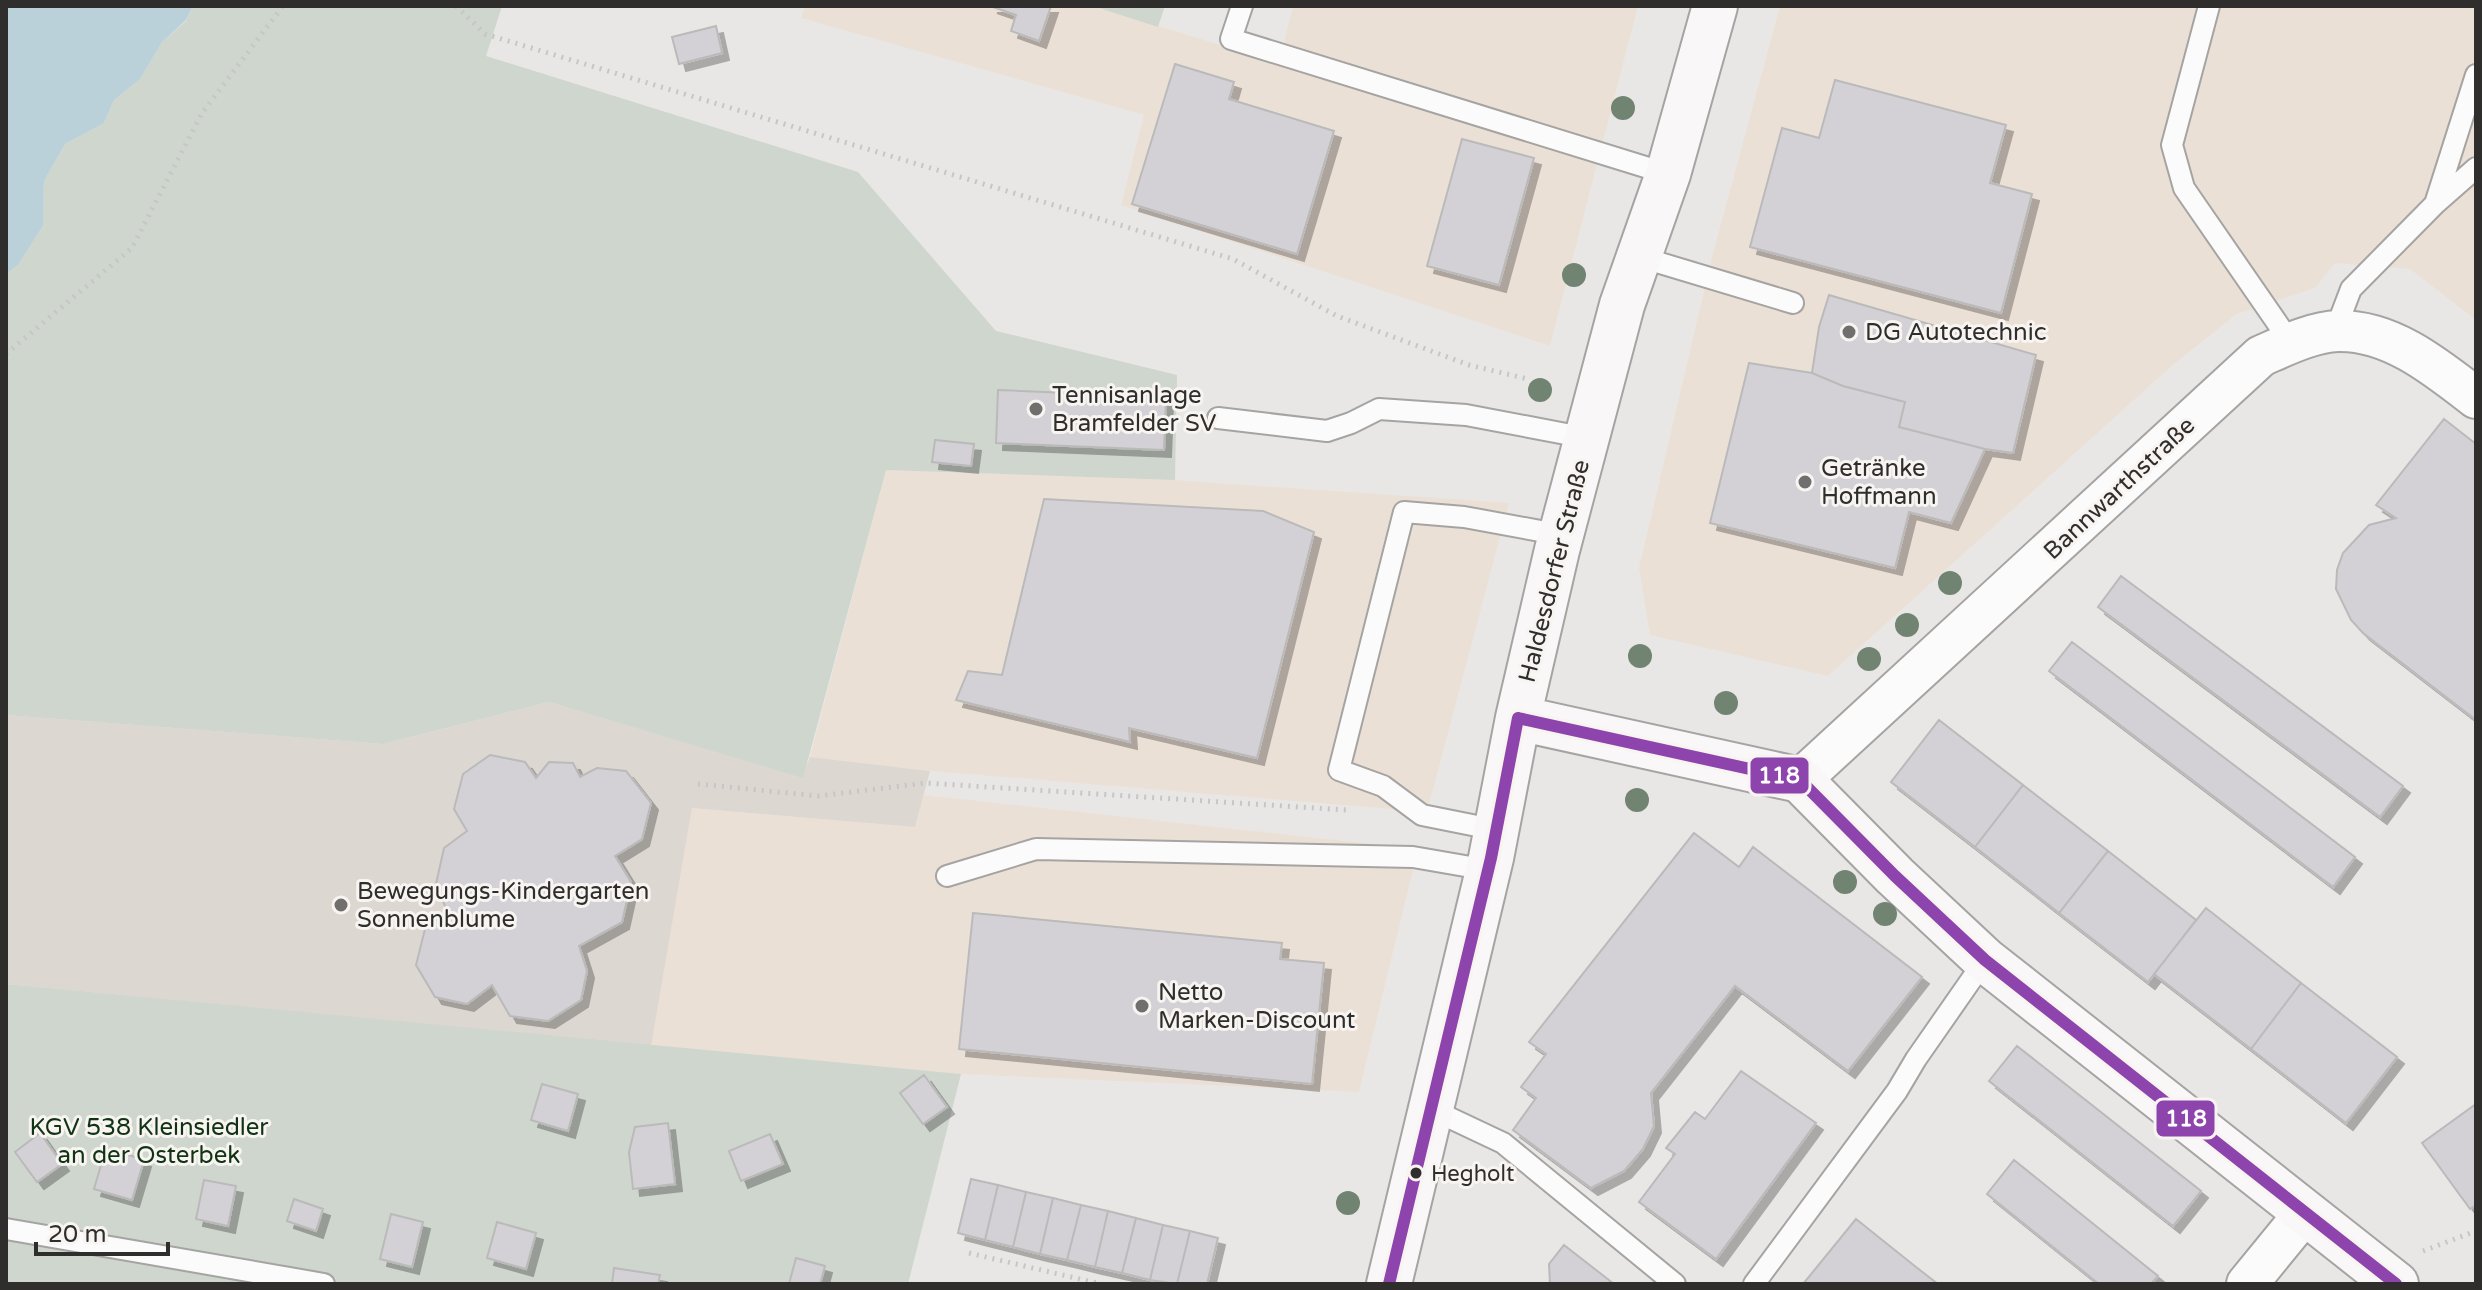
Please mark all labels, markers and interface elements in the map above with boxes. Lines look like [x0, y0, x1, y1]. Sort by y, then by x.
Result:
place label: DG Autotechnic [1865, 318, 2047, 347]
marker: DG Autotechnic [1840, 323, 1858, 341]
place label: Tennisanlage Bramfelder SV [1052, 381, 1217, 438]
marker: Tennisanlage Bramfelder SV [1027, 400, 1045, 418]
street label: Bannwarthstraße [2038, 411, 2201, 566]
place label: Getränke Hoffmann [1821, 454, 1937, 511]
street label: Haldesdorfer Straße [1513, 457, 1596, 686]
marker: Getränke Hoffmann [1796, 473, 1814, 491]
line badge: 118 [1749, 756, 1810, 795]
text: 118 [1758, 763, 1800, 789]
place label: Bewegungs-Kindergarten Sonnenblume [357, 877, 650, 934]
marker: Bewegungs-Kindergarten Sonnenblume [332, 896, 350, 914]
place label: Netto Marken-Discount [1158, 978, 1355, 1035]
marker: Netto Marken-Discount [1133, 997, 1151, 1015]
line badge: 118 [2155, 1099, 2216, 1138]
text: 118 [2165, 1106, 2207, 1132]
park label: KGV 538 Kleinsiedler an der Osterbek [29, 1113, 269, 1170]
place label: Hegholt [1431, 1161, 1514, 1187]
marker: Hegholt [1408, 1165, 1424, 1181]
scale bar [36, 1206, 168, 1256]
text: 20 m [48, 1220, 106, 1249]

